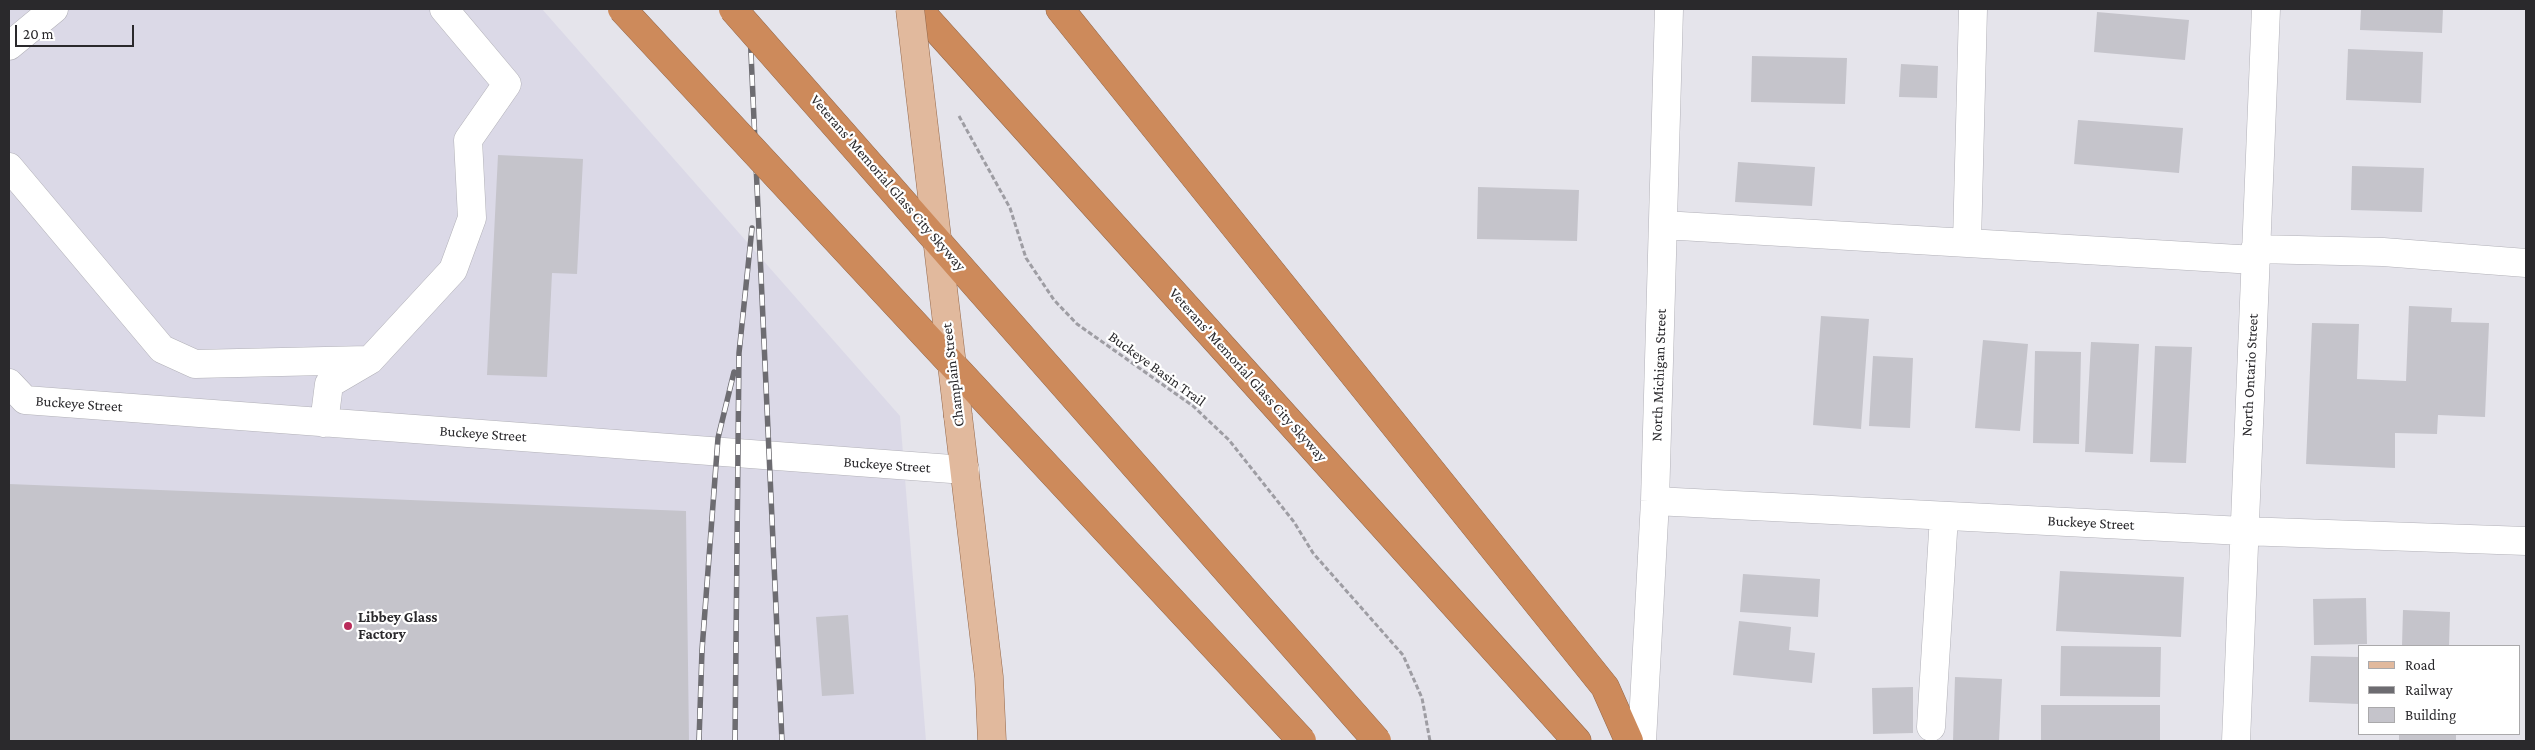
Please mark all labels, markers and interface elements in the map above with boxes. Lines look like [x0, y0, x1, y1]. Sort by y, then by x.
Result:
scale bar [18, 15, 136, 47]
text: 20 m [23, 26, 54, 42]
street label: Veterans' Memorial Glass City Skyway [807, 91, 969, 275]
street label: Veterans' Memorial Glass City Skyway [1165, 284, 1331, 466]
street label: North Michigan Street [1648, 308, 1670, 442]
street label: North Ontario Street [2238, 313, 2262, 437]
street label: Champlain Street [938, 322, 968, 428]
street label: Buckeye Basin Trail [1105, 328, 1209, 410]
street label: Buckeye Street [35, 392, 123, 416]
street label: Buckeye Street [439, 422, 527, 446]
street label: Buckeye Street [843, 453, 931, 477]
street label: Buckeye Street [2047, 512, 2135, 534]
place label: Libbey Glass Factory [358, 608, 437, 643]
marker: Libbey Glass Factory [342, 620, 354, 632]
legend [2358, 645, 2520, 735]
text: Road [2405, 657, 2435, 673]
text: Railway [2405, 682, 2453, 698]
text: Building [2405, 707, 2456, 723]

